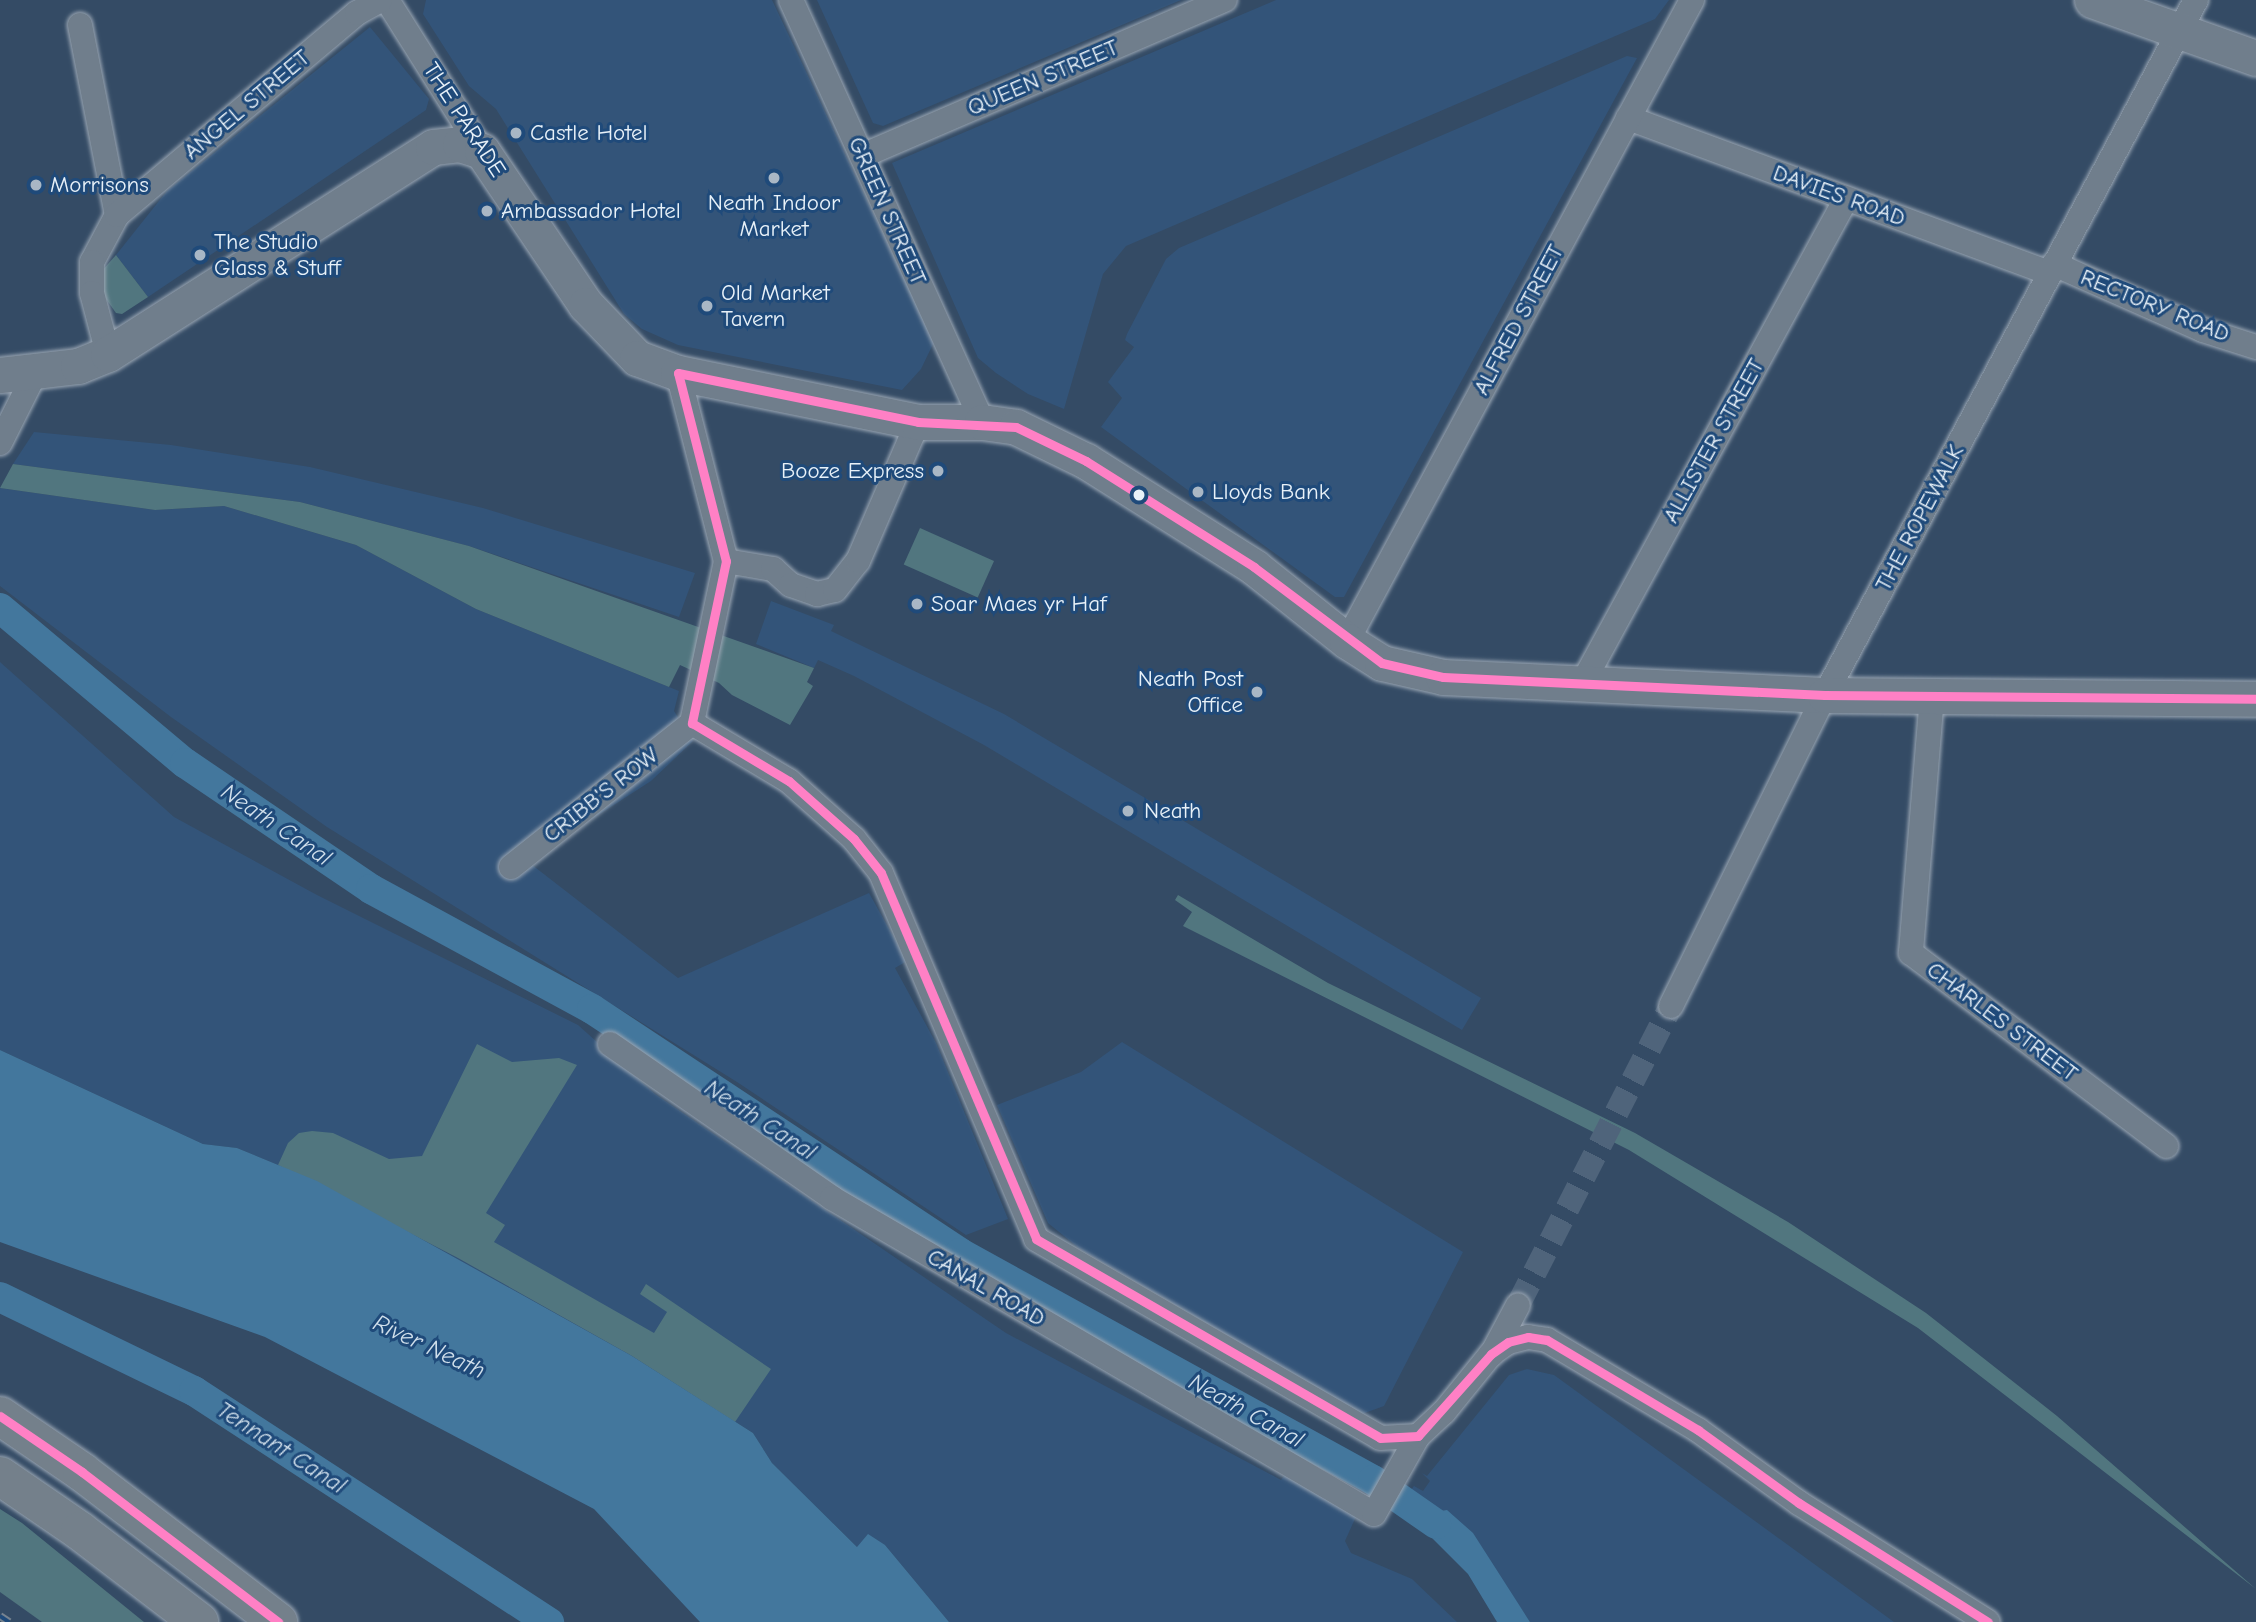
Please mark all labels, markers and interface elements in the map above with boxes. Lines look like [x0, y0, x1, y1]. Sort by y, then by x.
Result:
street label: QUEEN STREET [964, 34, 1122, 122]
street label: ANGEL STREET [178, 44, 316, 166]
street label: THE PARADE [417, 58, 511, 182]
place label: Castle Hotel [530, 119, 647, 147]
marker: Castle Hotel [508, 125, 524, 141]
street label: GREEN STREET [842, 133, 932, 289]
street label: DAVIES ROAD [1769, 159, 1909, 233]
marker: Neath Indoor Market [766, 170, 782, 186]
place label: Morrisons [50, 171, 149, 199]
marker: Morrisons [28, 177, 44, 193]
place label: Neath Indoor Market [708, 189, 840, 243]
place label: Ambassador Hotel [501, 197, 681, 225]
marker: Ambassador Hotel [479, 203, 495, 219]
place label: The Studio Glass & Stuff [214, 228, 341, 282]
street label: ALFRED STREET [1468, 240, 1570, 400]
marker: The Studio Glass & Stuff [192, 247, 208, 263]
street label: RECTORY ROAD [2076, 264, 2234, 348]
place label: Old Market Tavern [721, 279, 830, 333]
marker: Old Market Tavern [699, 298, 715, 314]
street label: ALLISTER STREET [1657, 354, 1771, 528]
street label: THE ROPEWALK [1870, 440, 1970, 596]
place label: Booze Express [781, 457, 924, 485]
marker: Booze Express [930, 463, 946, 479]
place label: Lloyds Bank [1212, 478, 1330, 506]
marker: Lloyds Bank [1190, 484, 1206, 500]
unlabelled marker [1132, 488, 1146, 502]
place label: Soar Maes yr Haf [931, 590, 1106, 618]
marker: Soar Maes yr Haf [909, 596, 925, 612]
place label: Neath Post Office [1138, 665, 1243, 719]
marker: Neath Post Office [1249, 684, 1265, 700]
street label: CRIBB'S ROW [538, 742, 664, 848]
water label: Neath Canal [215, 778, 337, 872]
place label: Neath [1144, 797, 1201, 825]
marker: Neath [1118, 801, 1138, 821]
street label: CHARLES STREET [1921, 956, 2083, 1088]
water label: Neath Canal [699, 1073, 821, 1167]
street label: CANAL ROAD [922, 1243, 1050, 1333]
water label: River Neath [368, 1309, 490, 1385]
water label: Neath Canal [1184, 1368, 1308, 1454]
water label: Tennant Canal [211, 1396, 351, 1500]

